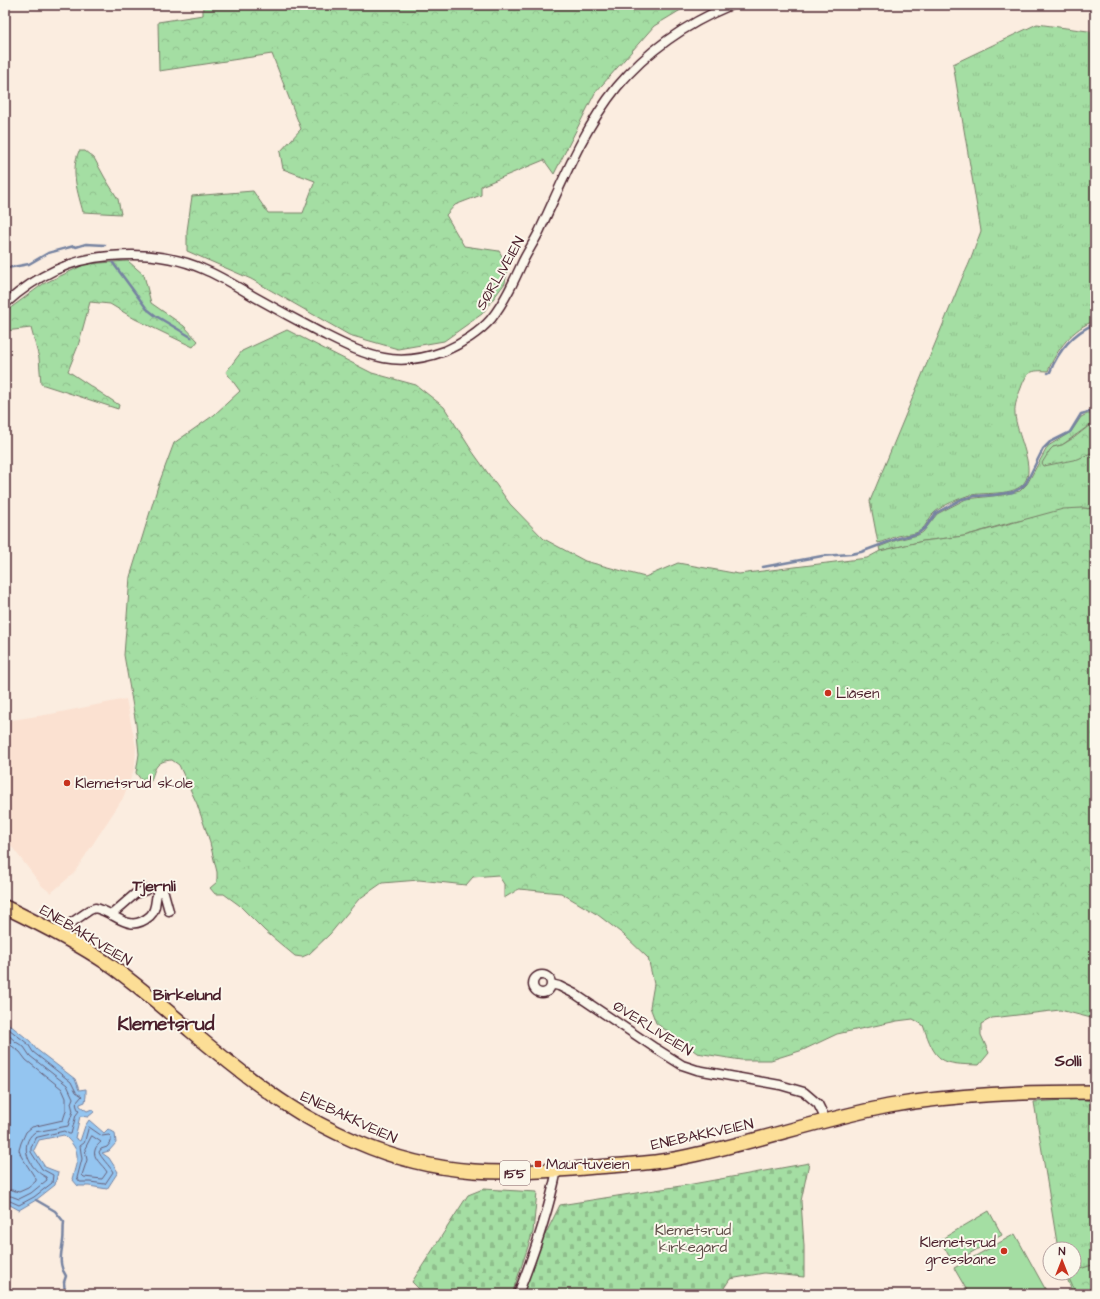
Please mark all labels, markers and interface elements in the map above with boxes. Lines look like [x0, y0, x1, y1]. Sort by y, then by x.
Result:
street label: SØRLIVEIEN [471, 233, 530, 314]
place label: Liåsen [836, 683, 880, 704]
marker: Liåsen [823, 688, 833, 698]
place label: Klemetsrud skole [75, 773, 193, 794]
marker: Klemetsrud skole [62, 778, 72, 788]
district label: Tjernli [131, 875, 176, 897]
street label: ENEBAKKVEIEN [36, 900, 136, 971]
district label: Birkelund [153, 984, 222, 1006]
street label: ØVERLIVEIEN [609, 996, 697, 1061]
district label: Klemetsrud [118, 1011, 215, 1038]
district label: Solli [1054, 1050, 1082, 1072]
street label: ENEBAKKVEIEN [297, 1086, 401, 1149]
street label: ENEBAKKVEIEN [649, 1113, 755, 1156]
place label: Maurtuveien [546, 1154, 630, 1175]
marker: Maurtuveien [533, 1159, 543, 1169]
road number: 155 [500, 1161, 530, 1185]
park label: Klemetsrud kirkegård [655, 1220, 732, 1259]
place label: Klemetsrud gressbane [919, 1232, 996, 1271]
north arrow [1042, 1241, 1082, 1281]
text: N [1059, 1244, 1066, 1259]
marker: Klemetsrud gressbane [999, 1246, 1009, 1256]

